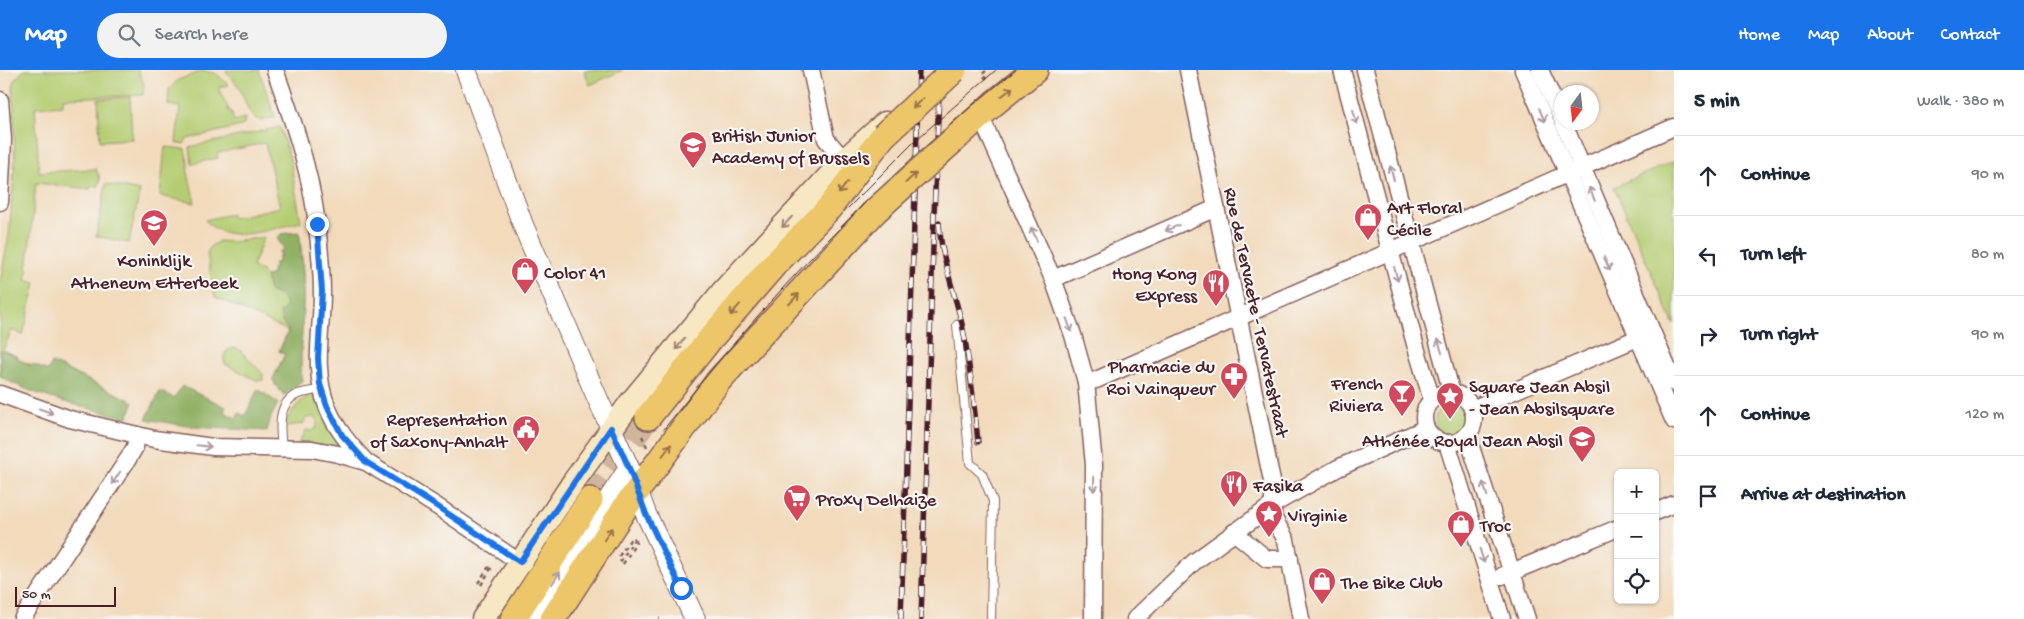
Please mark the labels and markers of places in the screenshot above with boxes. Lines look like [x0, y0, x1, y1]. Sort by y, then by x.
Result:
place label: British Junior Academy of Brussels [711, 126, 870, 171]
school or university icon: British Junior Academy of Brussels [678, 130, 708, 169]
place label: Art Floral Cécile [1387, 198, 1462, 243]
shop icon: Art Floral Cécile [1353, 202, 1383, 241]
school or university icon: Koninklijk Atheneum Etterbeek [139, 208, 169, 247]
place label: Koninklijk Atheneum Etterbeek [71, 251, 239, 296]
shop icon: Color 41 [510, 256, 540, 295]
place label: Color 41 [544, 263, 606, 286]
place label: Hong Kong Express [1112, 264, 1198, 309]
restaurant icon: Hong Kong Express [1201, 268, 1231, 307]
place label: Pharmacie du Roi Vainqueur [1107, 357, 1217, 402]
pharmacy icon: Pharmacie du Roi Vainqueur [1219, 361, 1249, 400]
place label: French Riviera [1329, 374, 1384, 419]
place label: Square Jean Absil - Jean Absilsquare [1469, 377, 1614, 422]
bar icon: French Riviera [1387, 378, 1417, 417]
place icon: Square Jean Absil - Jean Absilsquare [1435, 381, 1465, 420]
place label: Representation of Saxony-Anhalt [370, 410, 509, 455]
public building icon: Representation of Saxony-Anhalt [511, 414, 541, 453]
school or university icon: Athénée Royal Jean Absil [1567, 424, 1597, 463]
place label: Athénée Royal Jean Absil [1362, 431, 1563, 454]
restaurant icon: Fasika [1219, 469, 1249, 508]
place label: Fasika [1252, 476, 1305, 499]
supermarket icon: Proxy Delhaize [782, 483, 812, 522]
place label: Proxy Delhaize [815, 490, 937, 513]
place icon: Virginie [1254, 499, 1284, 538]
place label: Virginie [1287, 506, 1347, 529]
shop icon: Troc [1446, 509, 1476, 548]
place label: Troc [1479, 516, 1511, 539]
shop icon: The Bike Club [1307, 566, 1337, 605]
place label: The Bike Club [1340, 573, 1443, 596]

